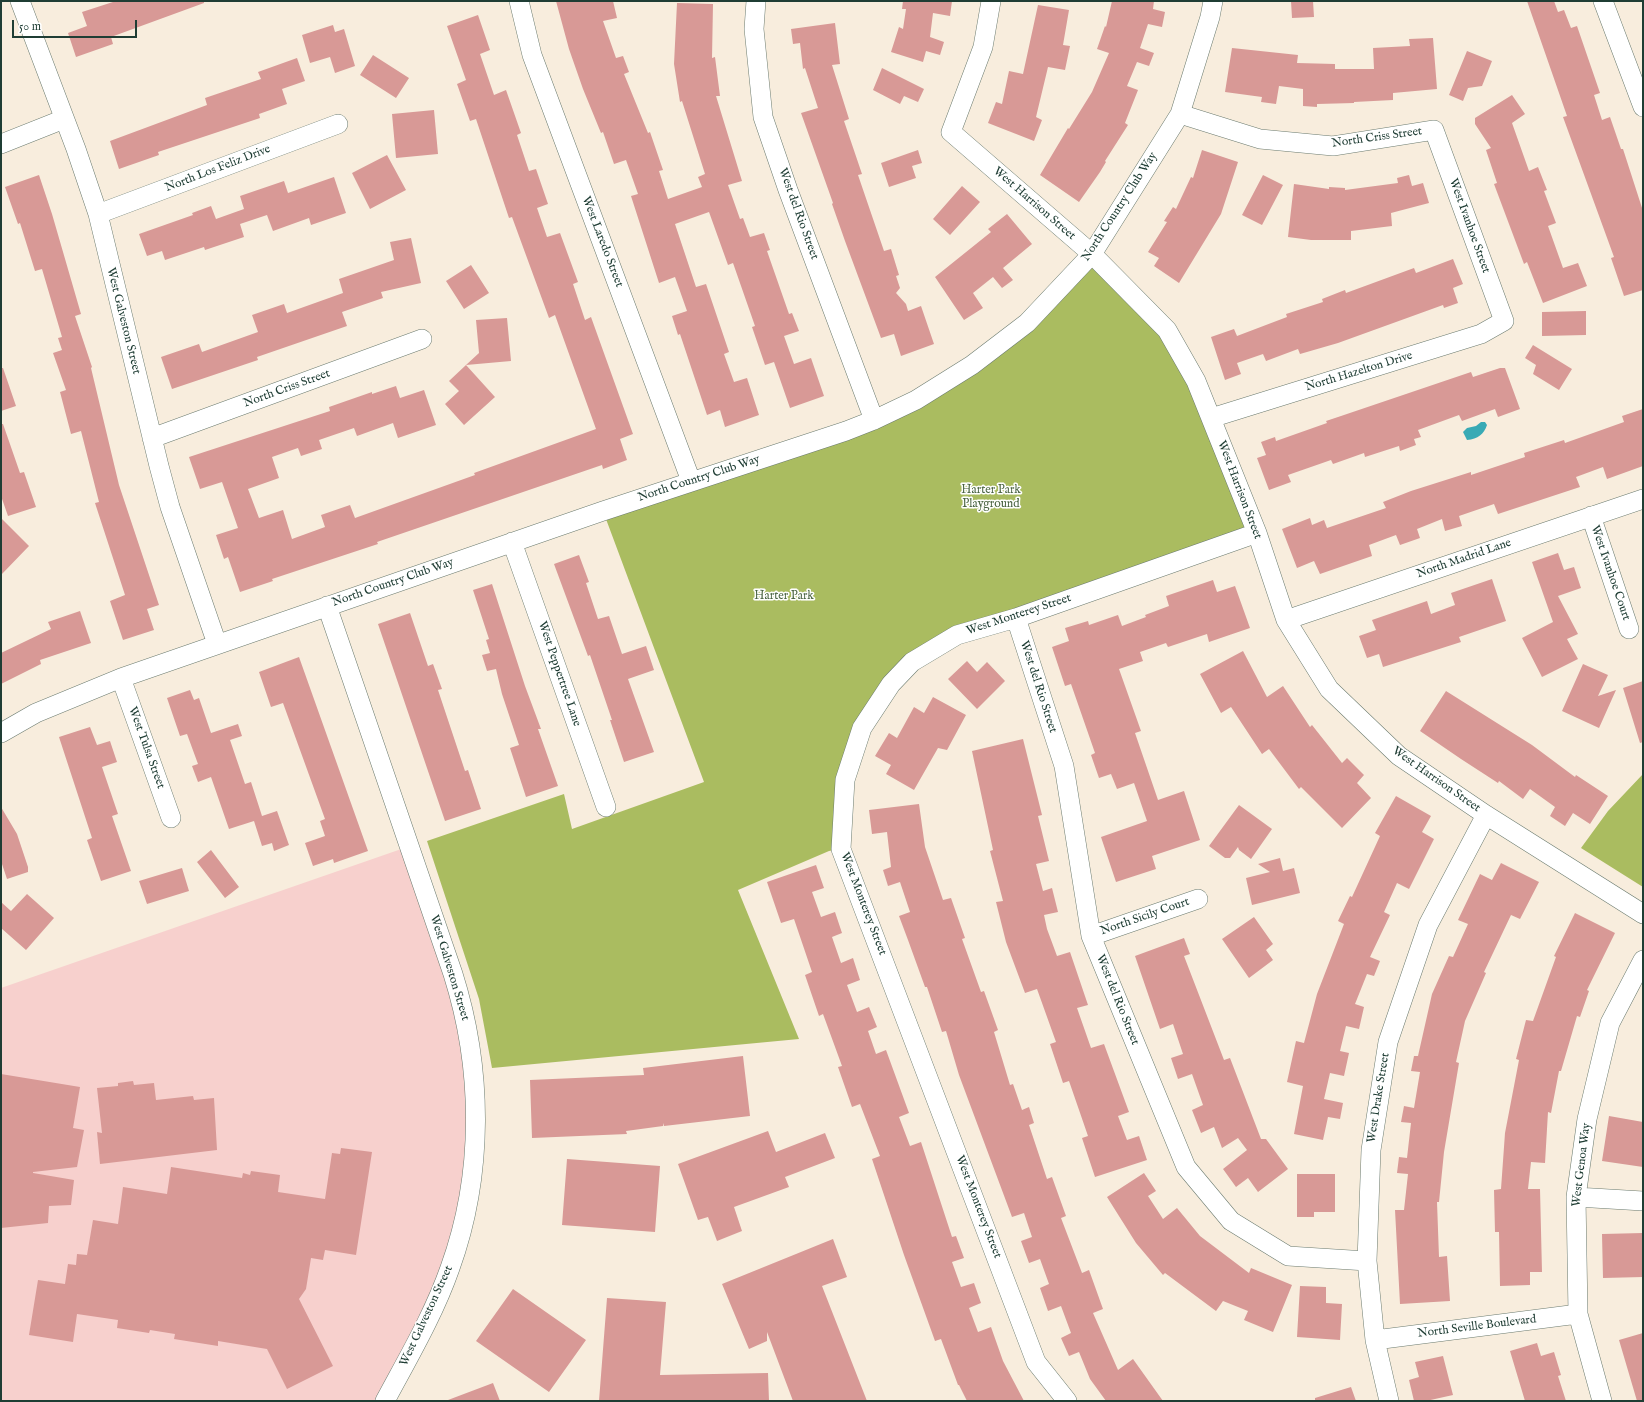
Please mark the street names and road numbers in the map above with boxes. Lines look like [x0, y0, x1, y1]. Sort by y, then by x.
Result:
street label: North Criss Street [1331, 125, 1423, 151]
street label: North Los Feliz Drive [163, 142, 273, 196]
street label: North Country Club Way [1079, 150, 1161, 264]
street label: West Harrison Street [990, 164, 1078, 244]
street label: West del Rio Street [775, 166, 821, 262]
street label: West Ivanhoe Street [1445, 177, 1493, 275]
street label: West Laredo Street [578, 194, 626, 290]
street label: West Galveston Street [103, 266, 143, 376]
street label: North Hazelton Drive [1304, 349, 1414, 395]
street label: North Criss Street [242, 367, 332, 411]
street label: West Harrison Street [1214, 439, 1264, 541]
street label: North Country Club Way [636, 452, 762, 506]
street label: West Ivanhoe Court [1587, 524, 1633, 622]
street label: North Madrid Lane [1415, 536, 1513, 582]
street label: North Country Club Way [330, 555, 456, 611]
street label: West Monterey Street [965, 591, 1073, 639]
street label: West Peppertree Lane [534, 620, 584, 728]
street label: West del Rio Street [1016, 639, 1060, 735]
street label: West Tulsa Street [124, 705, 168, 791]
street label: West Harrison Street [1389, 744, 1483, 816]
street label: West Monterey Street [837, 850, 889, 958]
street label: North Sicily Court [1099, 895, 1191, 939]
street label: West Galveston Street [426, 914, 472, 1022]
street label: West del Rio Street [1092, 953, 1142, 1047]
street label: West Drake Street [1365, 1052, 1393, 1144]
street label: West Genoa Way [1570, 1122, 1594, 1208]
street label: West Monterey Street [952, 1153, 1004, 1261]
street label: West Galveston Street [397, 1263, 457, 1369]
street label: North Seville Boulevard [1417, 1313, 1537, 1341]

